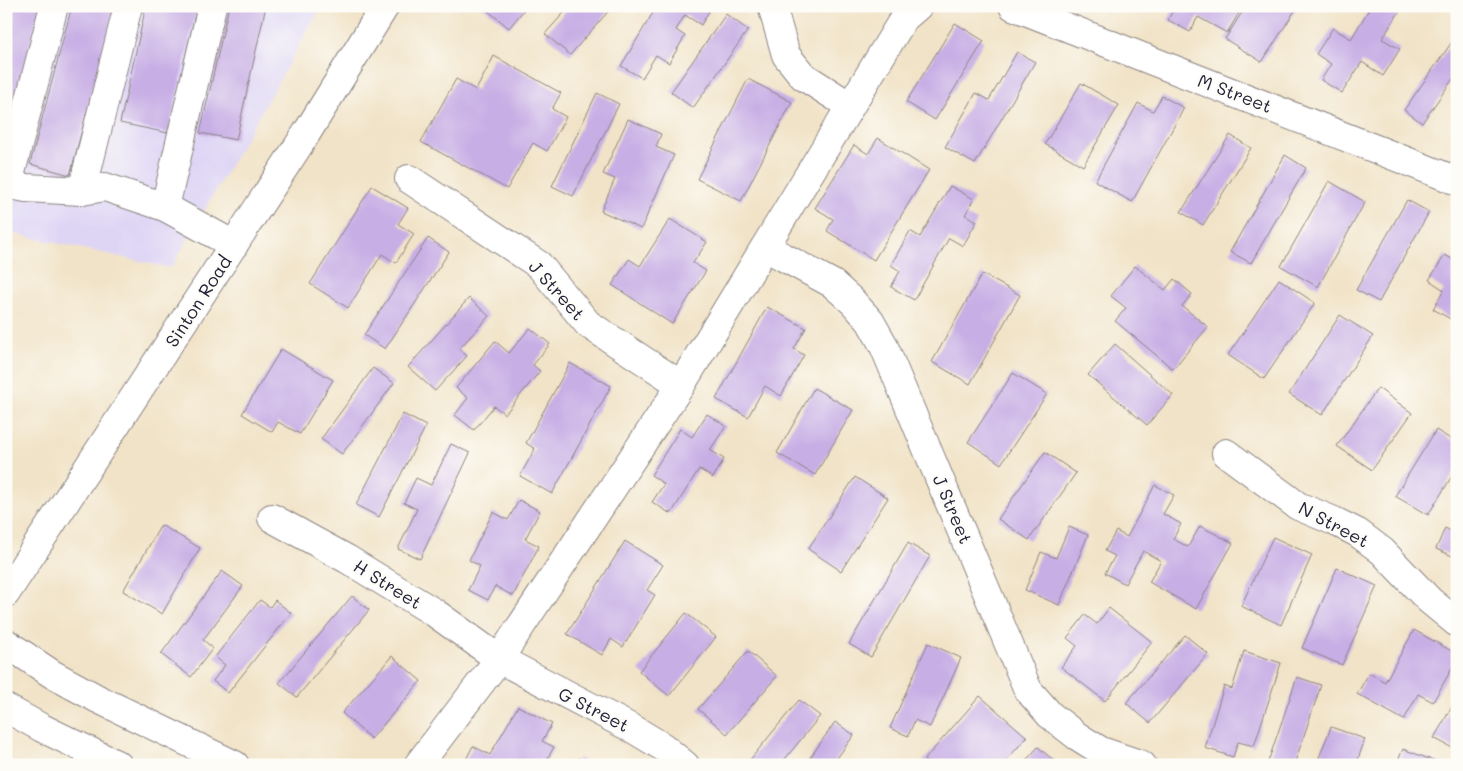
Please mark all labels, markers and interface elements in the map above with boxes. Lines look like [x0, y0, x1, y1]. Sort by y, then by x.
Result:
street label: M Street [1195, 68, 1275, 118]
street label: Sinton Road [159, 251, 237, 351]
street label: J Street [524, 255, 590, 325]
street label: J Street [928, 471, 978, 547]
street label: N Street [1295, 495, 1373, 553]
street label: H Street [349, 554, 427, 614]
street label: G Street [555, 681, 633, 737]

